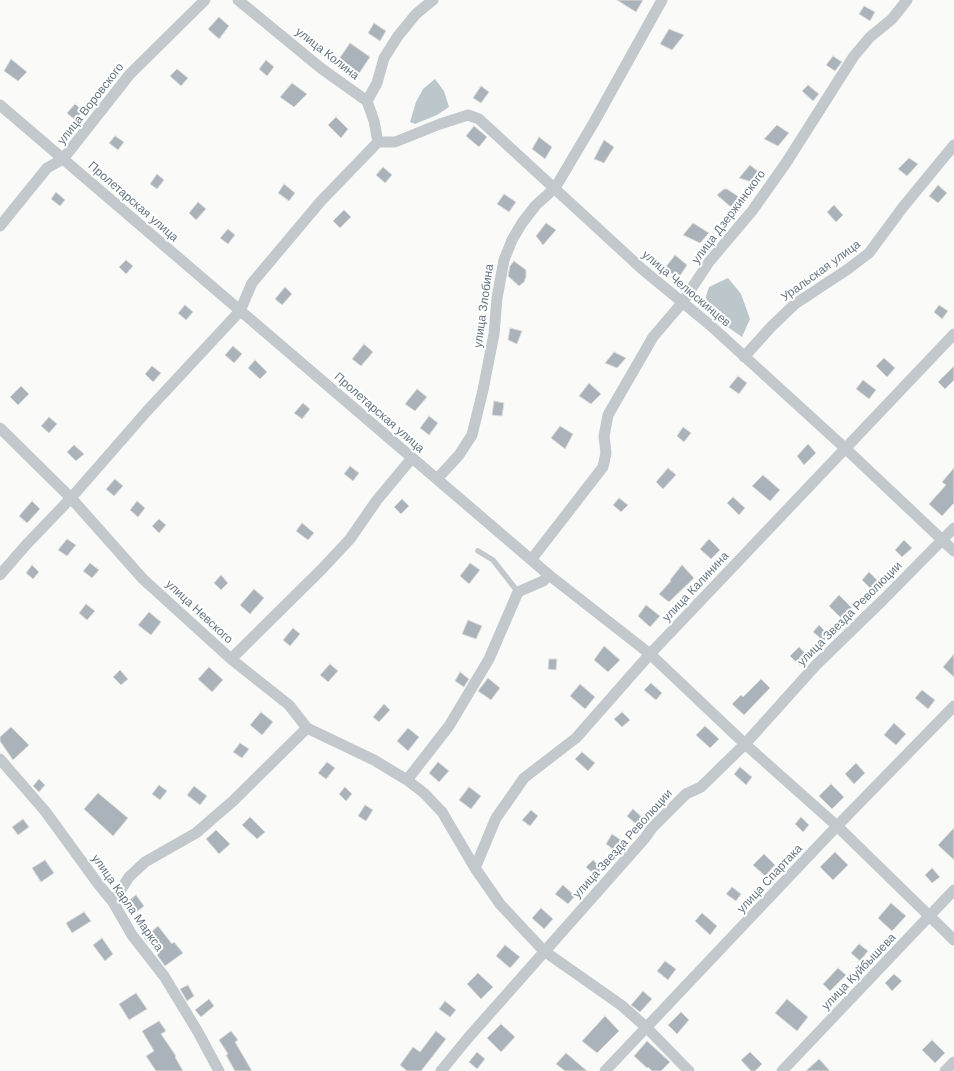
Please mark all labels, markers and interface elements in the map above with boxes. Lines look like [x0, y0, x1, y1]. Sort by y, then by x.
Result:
street label: улица Колина [292, 25, 362, 83]
street label: улица Воровского [55, 60, 127, 148]
street label: Пролетарская улица [85, 159, 181, 245]
street label: улица Дзержинского [689, 167, 769, 267]
street label: Уральская улица [778, 237, 864, 305]
street label: улица Челюскинцев [639, 248, 733, 330]
street label: улица Злобина [471, 263, 497, 349]
street label: Пролетарская улица [331, 370, 427, 456]
street label: улица Калинина [660, 549, 732, 625]
street label: улица Звезда Революции [795, 559, 905, 669]
street label: улица Невского [162, 577, 236, 647]
street label: улица Звезда Революции [570, 787, 676, 901]
street label: улица Спартака [734, 842, 806, 916]
street label: улица Карла Маркса [88, 852, 166, 954]
street label: улица Куйбышева [819, 931, 899, 1013]

